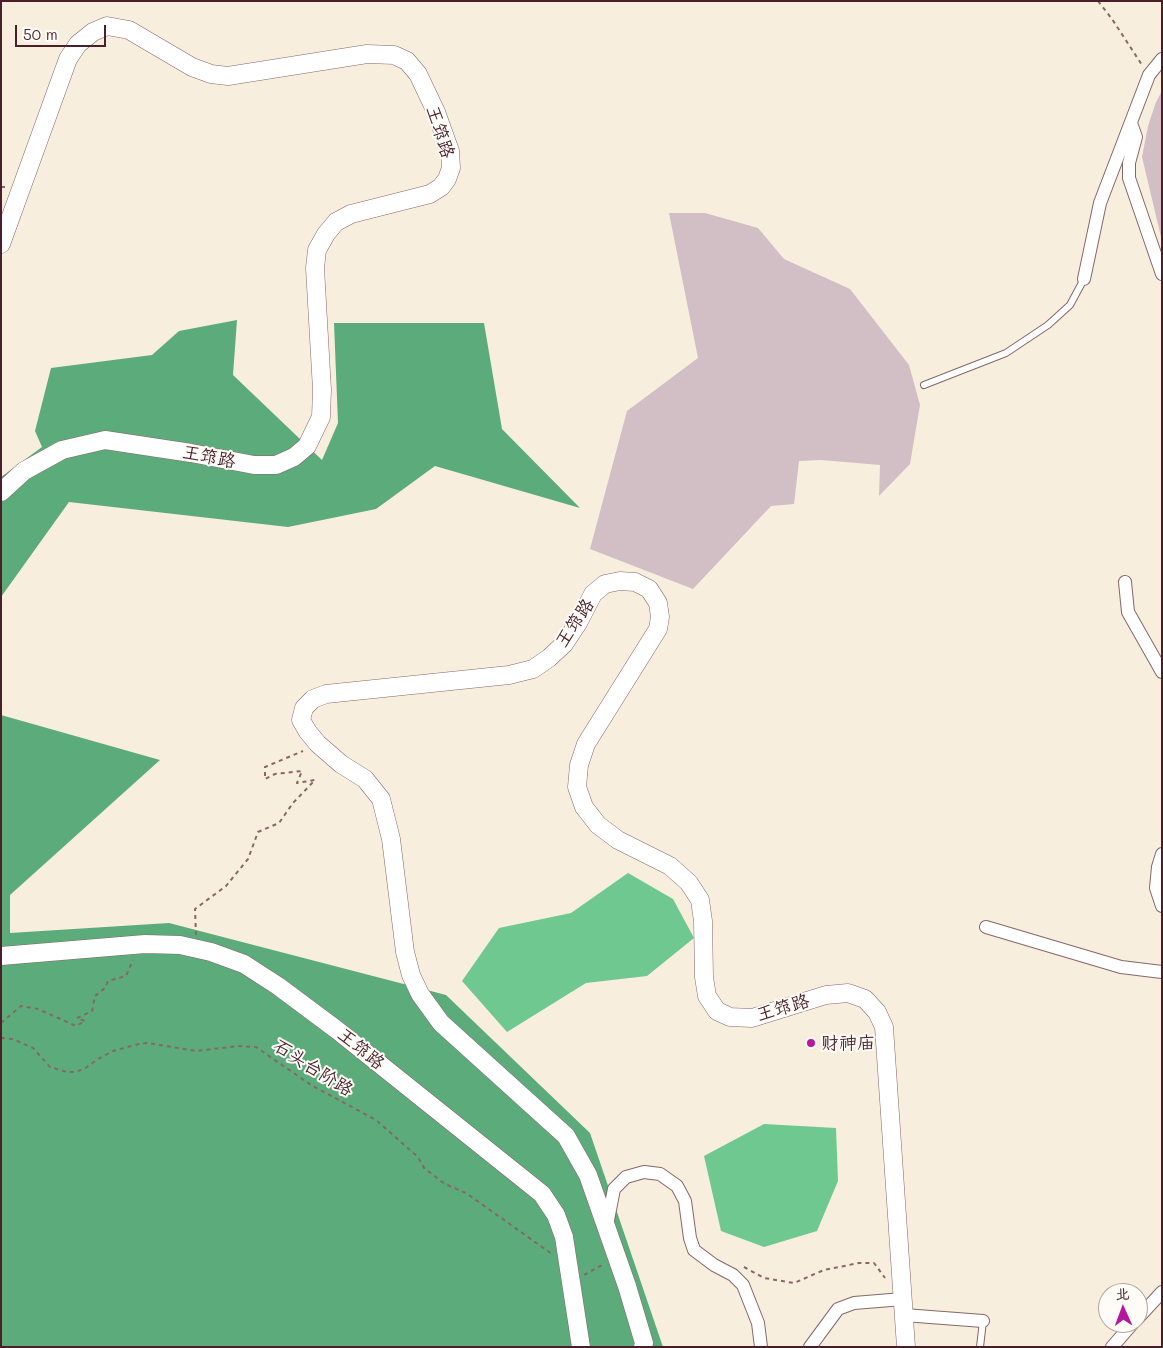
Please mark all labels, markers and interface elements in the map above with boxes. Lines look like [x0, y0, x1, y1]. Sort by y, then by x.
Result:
scale bar [18, 15, 109, 47]
text: 50 m [23, 24, 58, 44]
street label: 王筇路 [421, 103, 459, 161]
street label: 王筇路 [180, 441, 238, 473]
street label: 王筇路 [551, 595, 599, 651]
street label: 王筇路 [754, 990, 812, 1026]
street label: 王筇路 [333, 1024, 389, 1074]
place label: 财神庙 [821, 1032, 875, 1054]
street label: 石头台阶路 [269, 1035, 357, 1101]
marker: 财神庙 [805, 1037, 817, 1049]
north arrow [1098, 1283, 1148, 1333]
text: 北 [1115, 1284, 1130, 1303]

